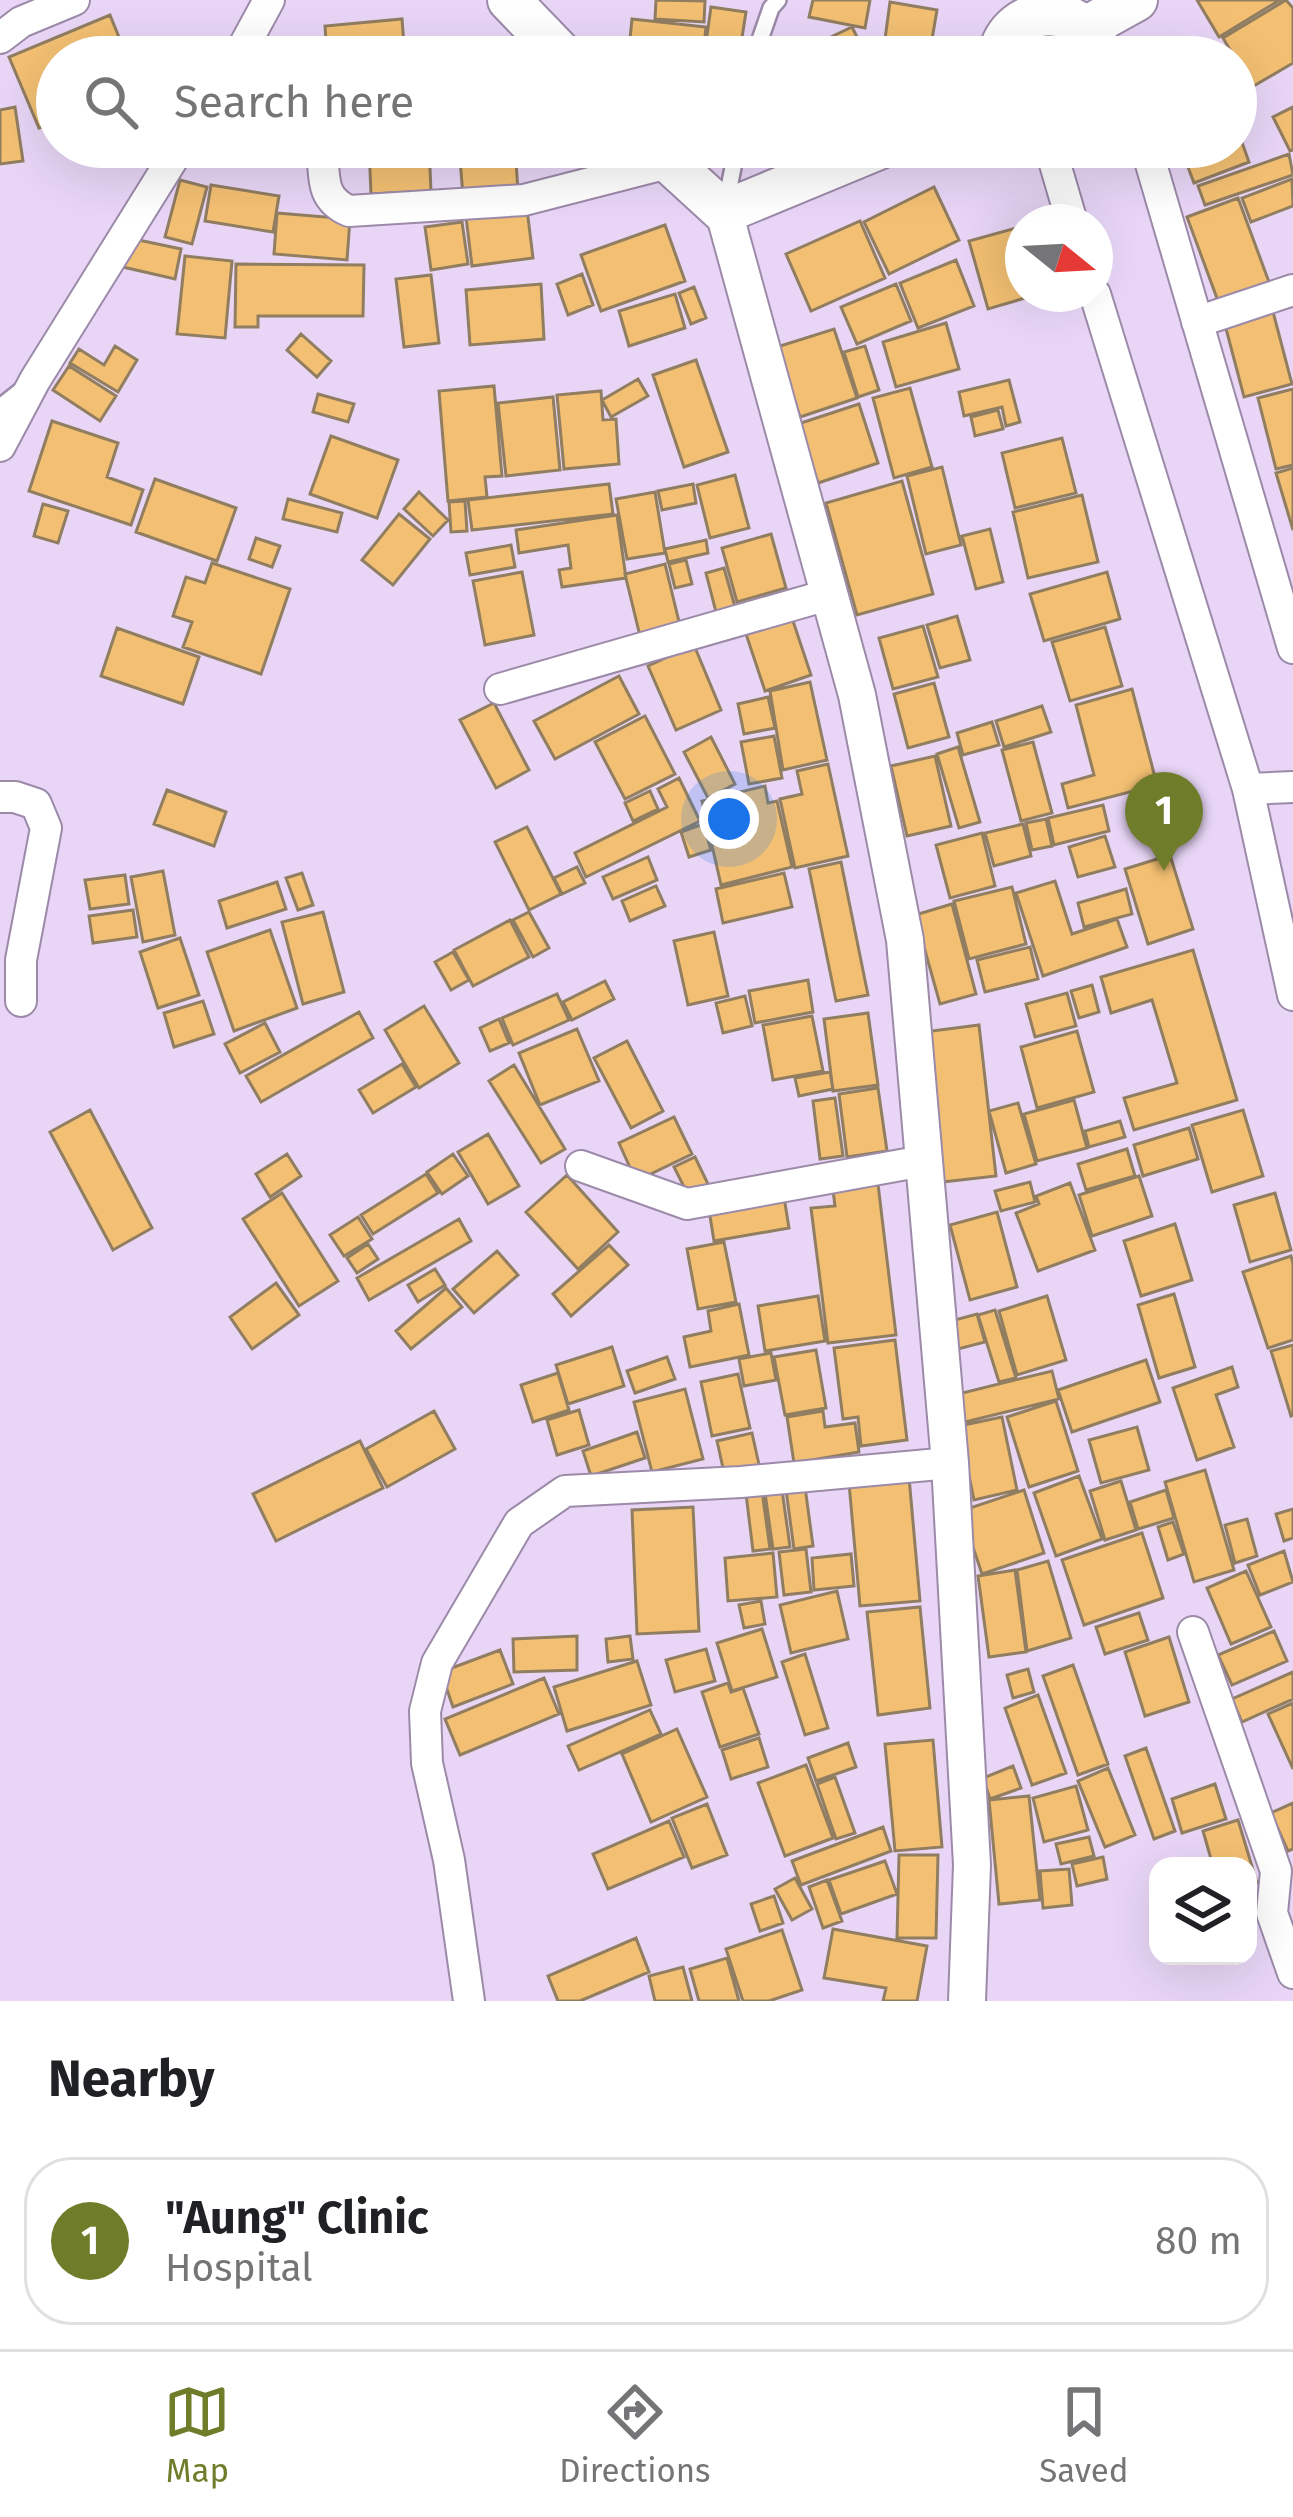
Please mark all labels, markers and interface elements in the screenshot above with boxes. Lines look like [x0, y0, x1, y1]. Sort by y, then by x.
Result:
search box [36, 36, 1257, 168]
icon: search [78, 69, 144, 135]
text: Search here [174, 75, 414, 129]
north arrow [1005, 204, 1113, 312]
pin: 1 [1125, 772, 1203, 871]
your location [699, 789, 759, 849]
map controls [1149, 1857, 1257, 1965]
button: layers [1149, 1857, 1257, 1965]
text: Nearby [48, 2048, 214, 2110]
text: "Aung" Clinic [165, 2191, 429, 2245]
text: 1 [81, 2218, 99, 2264]
text: 80 m [1155, 2218, 1242, 2264]
text: Hospital [165, 2245, 313, 2291]
tab: Map [164, 2379, 230, 2491]
tab: Directions [559, 2379, 711, 2491]
tab: Saved [1039, 2379, 1129, 2491]

